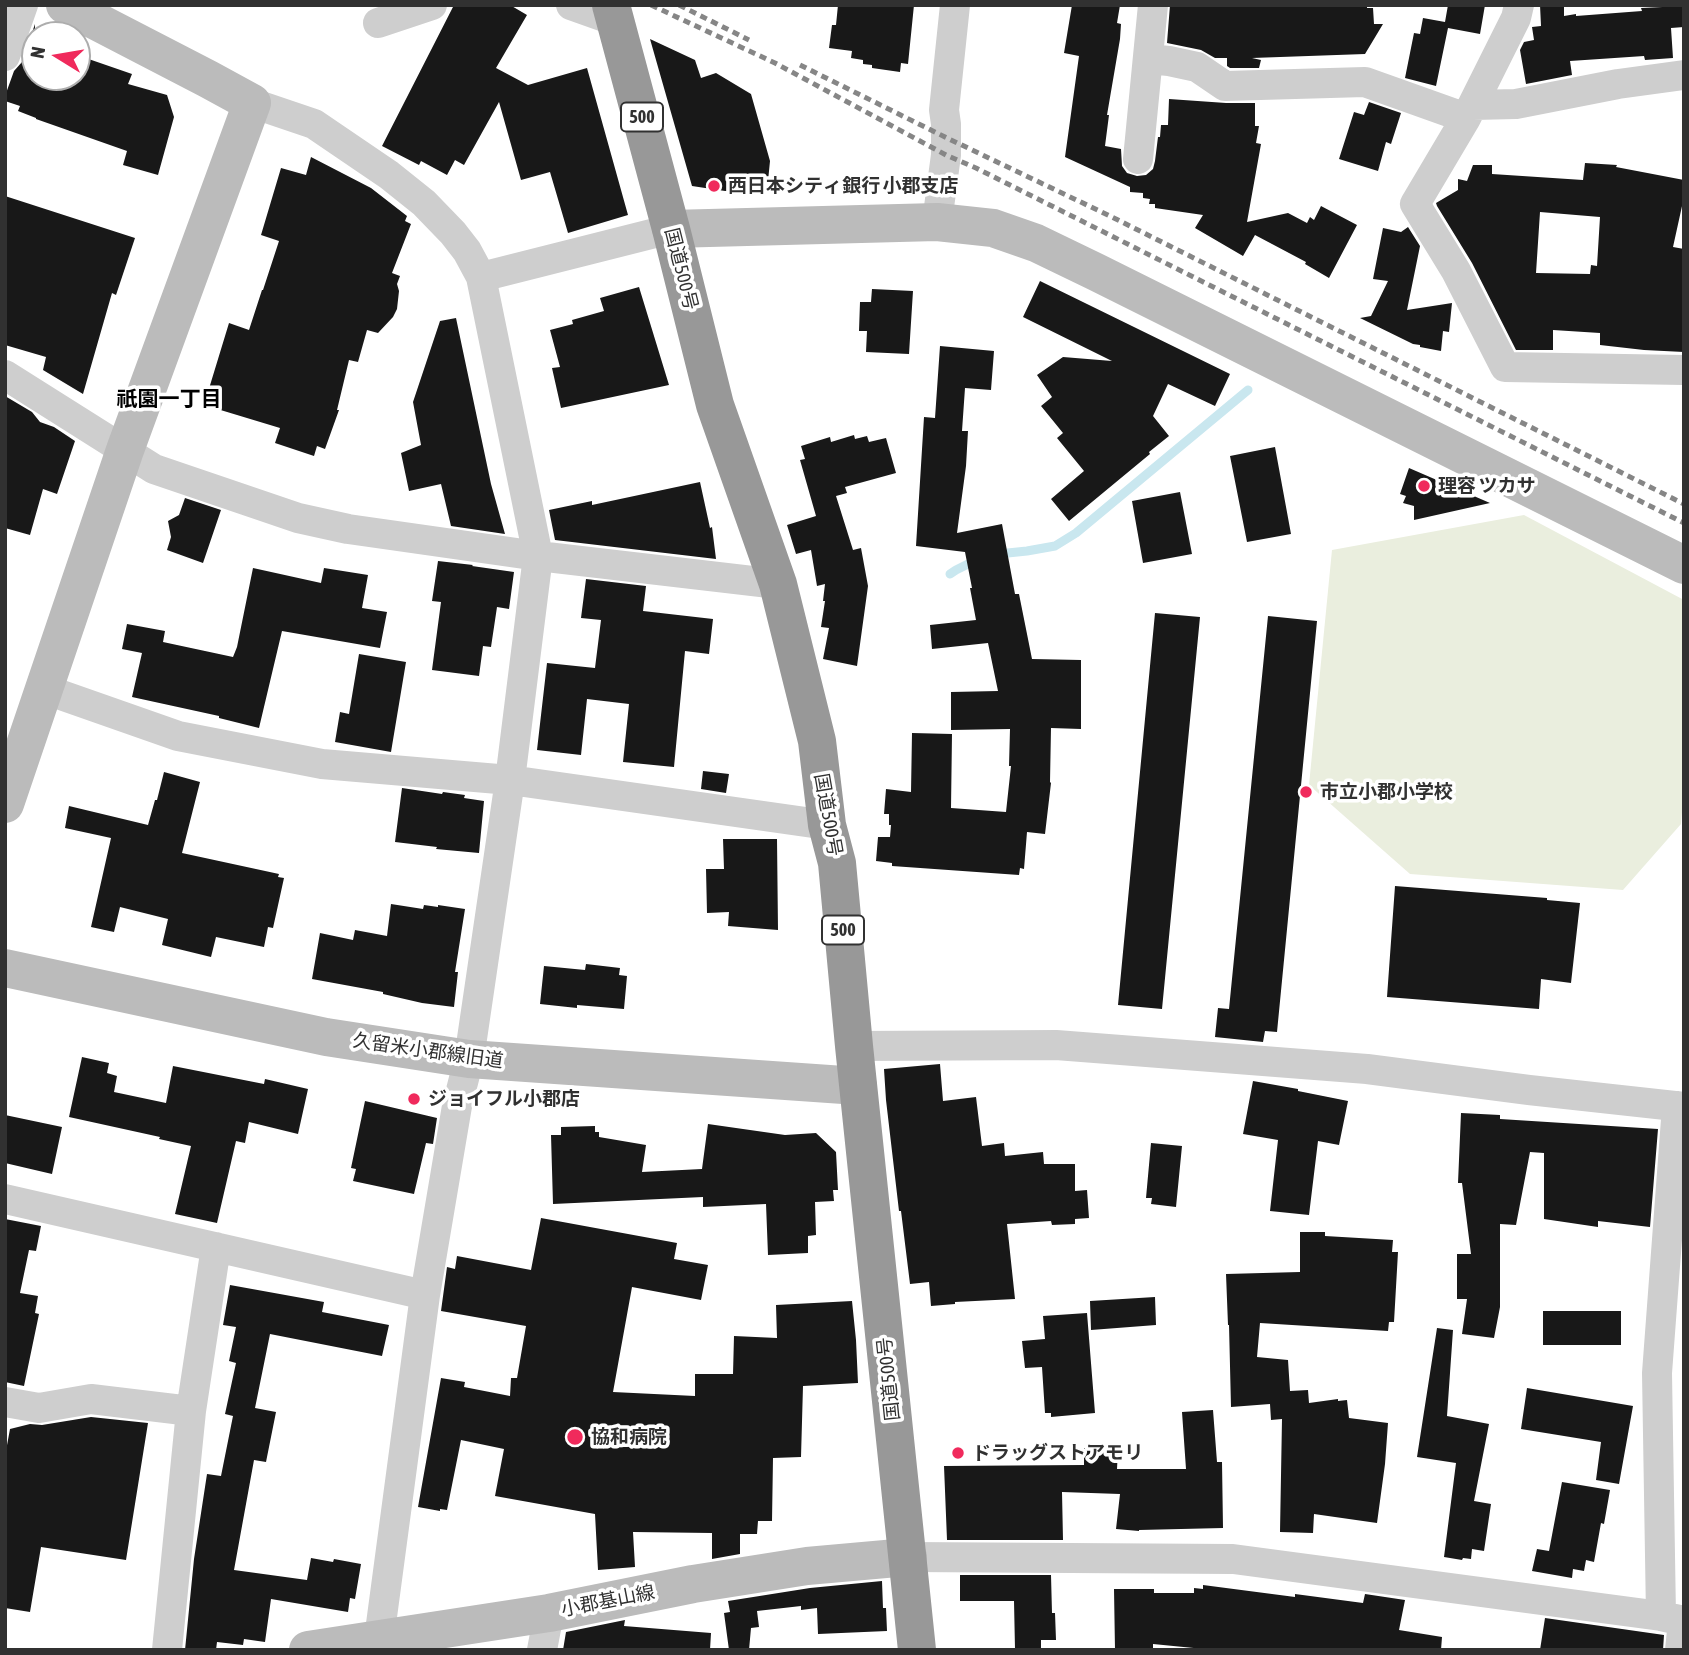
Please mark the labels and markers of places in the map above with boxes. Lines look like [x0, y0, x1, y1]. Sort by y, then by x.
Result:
place label: 西日本シティ銀行 小郡支店 [728, 175, 959, 197]
marker: 西日本シティ銀行 小郡支店 [706, 178, 722, 194]
place label: 理容 ツカサ [1438, 475, 1536, 497]
marker: 理容 ツカサ [1416, 478, 1432, 494]
place label: 市立小郡小学校 [1320, 781, 1453, 803]
marker: 市立小郡小学校 [1298, 784, 1314, 800]
place label: ジョイフル小郡店 [428, 1088, 580, 1110]
marker: ジョイフル小郡店 [406, 1091, 422, 1107]
place label: 協和病院 [591, 1426, 667, 1448]
marker: 協和病院 [565, 1427, 585, 1447]
place label: ドラッグストアモリ [972, 1442, 1143, 1464]
marker: ドラッグストアモリ [950, 1445, 966, 1461]

